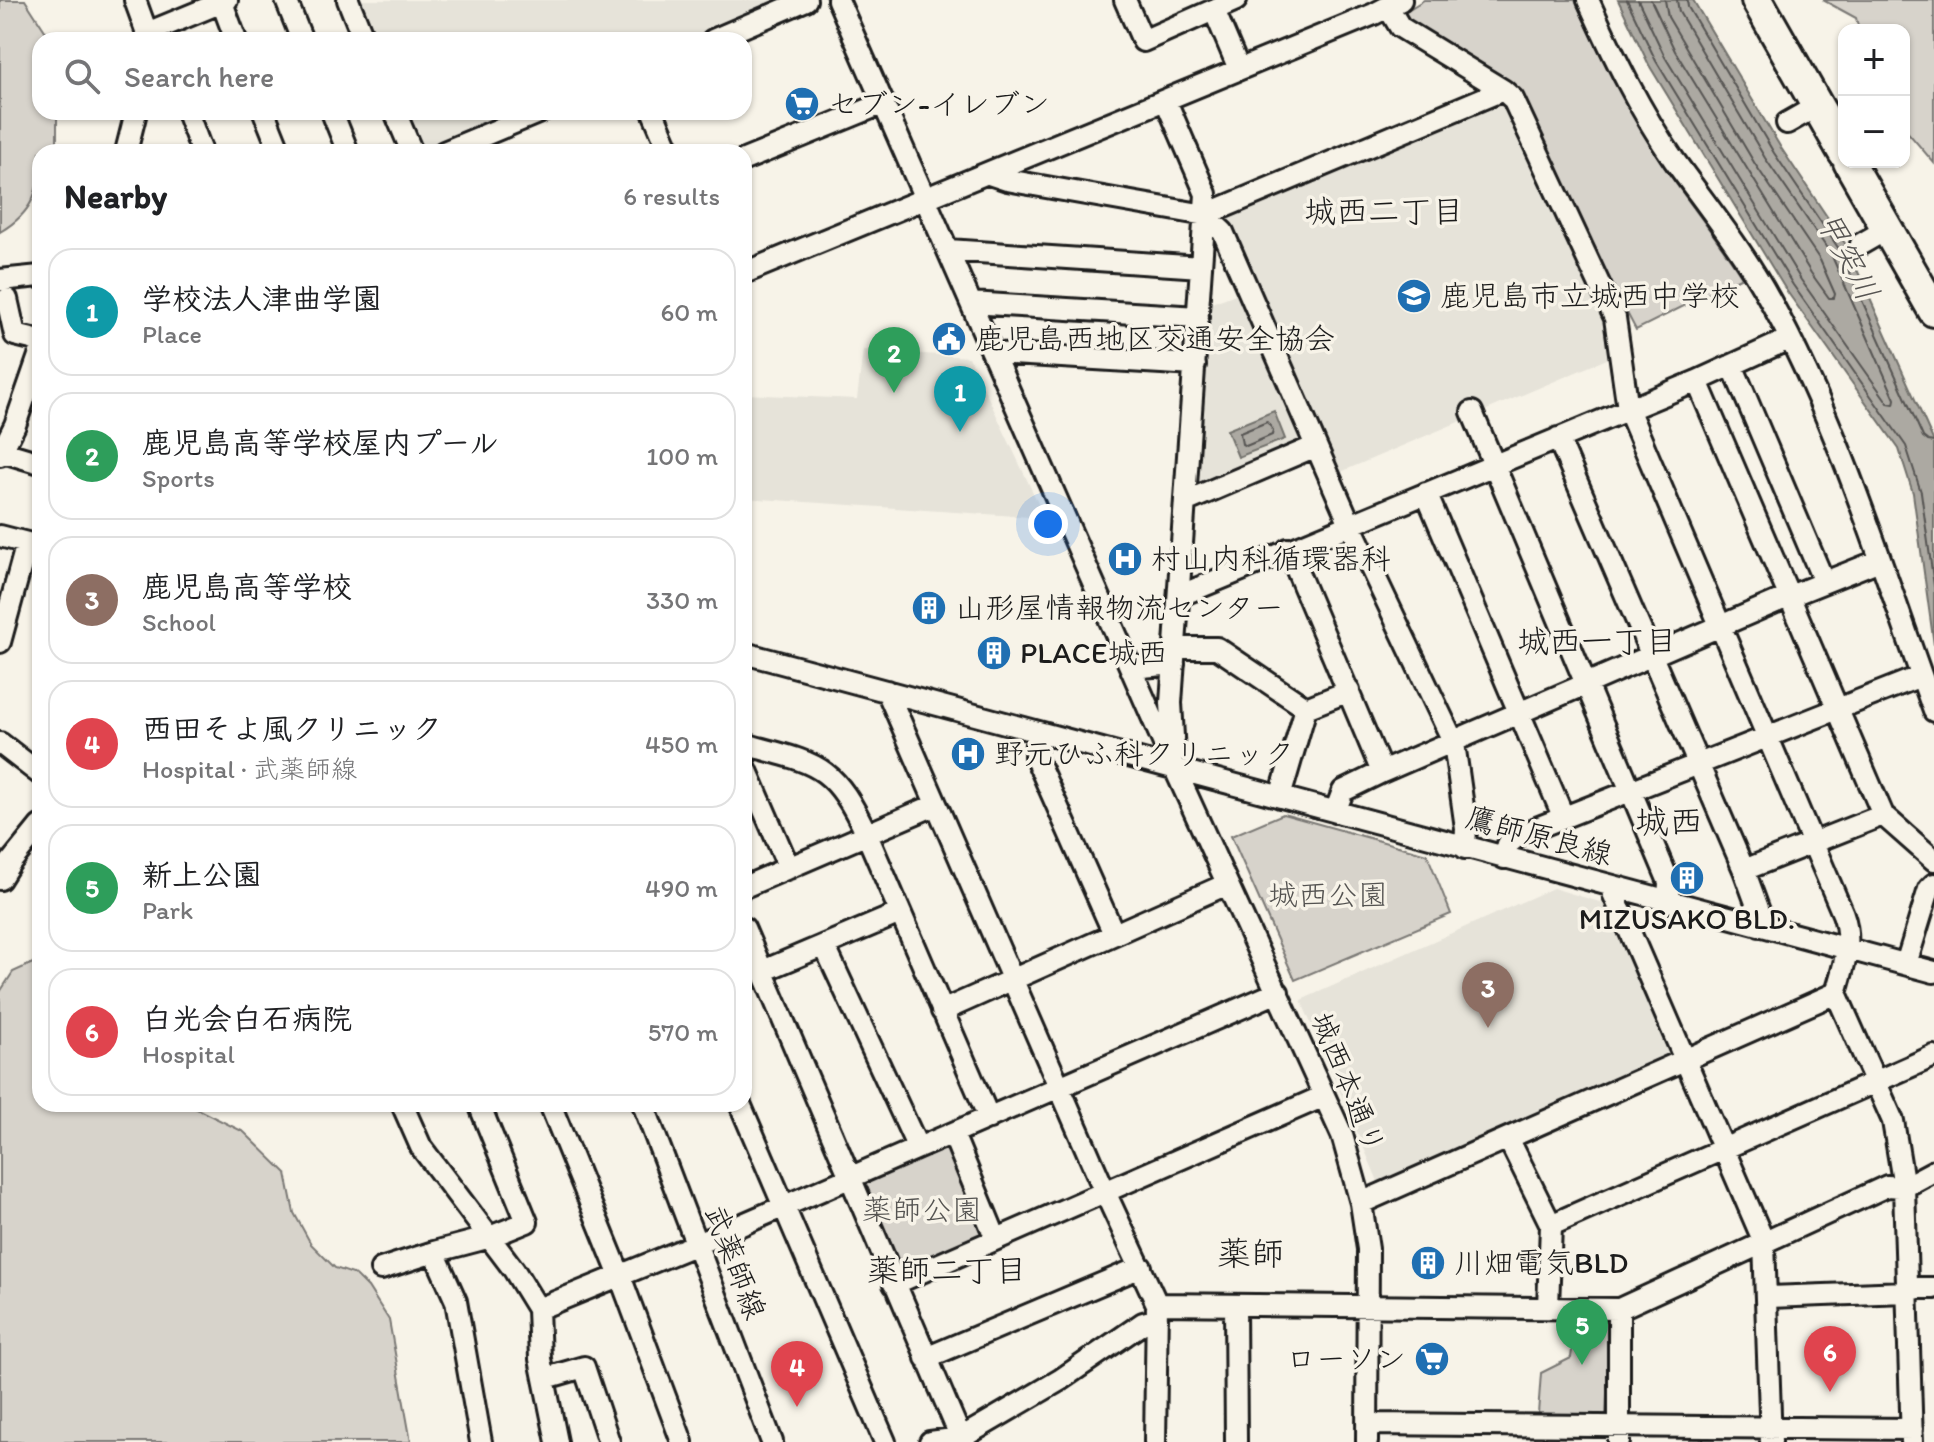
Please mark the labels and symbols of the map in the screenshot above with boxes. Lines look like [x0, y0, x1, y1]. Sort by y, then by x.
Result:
supermarket icon: セブン-イレブン [783, 85, 821, 123]
place label: セブン-イレブン [828, 85, 1050, 122]
district label: 城西二丁目 [1304, 192, 1464, 230]
water label: 甲突川 [1809, 205, 1887, 307]
school or university icon: 鹿児島市立城西中学校 [1395, 277, 1433, 315]
place label: 鹿児島市立城西中学校 [1440, 277, 1740, 314]
public building icon: 鹿児島西地区交通安全協会 [930, 320, 968, 358]
place label: 鹿児島西地区交通安全協会 [975, 320, 1335, 357]
pin: 2 [868, 327, 920, 393]
pin: 1 [934, 366, 986, 432]
your location [1028, 504, 1068, 544]
hospital icon: 村山内科循環器科 [1106, 540, 1144, 578]
place label: 村山内科循環器科 [1151, 540, 1391, 577]
building icon: 山形屋情報物流センター [910, 589, 948, 627]
place label: 山形屋情報物流センター [955, 589, 1284, 626]
district label: 城西一丁目 [1517, 622, 1677, 660]
building icon: PLACE城西 [975, 634, 1013, 672]
place label: PLACE城西 [1020, 634, 1168, 671]
hospital icon: 野元ひふ科クリニック [949, 735, 987, 773]
place label: 野元ひふ科クリニック [994, 735, 1294, 772]
street label: 鷹師原良線 [1462, 798, 1616, 873]
district label: 城西 [1635, 801, 1703, 842]
building icon: MIZUSAKO BLD. [1668, 859, 1706, 897]
park label: 城西公園 [1268, 876, 1388, 913]
place label: MIZUSAKO BLD. [1579, 900, 1795, 937]
pin: 3 [1462, 962, 1514, 1028]
street label: 城西本通り [1303, 1006, 1394, 1159]
park label: 薬師公園 [862, 1191, 982, 1228]
street label: 武薬師線 [697, 1199, 774, 1324]
district label: 薬師 [1217, 1233, 1285, 1274]
building icon: 川畑電気BLD [1409, 1244, 1447, 1282]
place label: 川畑電気BLD [1454, 1244, 1628, 1281]
district label: 薬師二丁目 [867, 1251, 1027, 1289]
pin: 5 [1556, 1299, 1608, 1365]
pin: 6 [1804, 1326, 1856, 1392]
place label: ローソン [1286, 1340, 1406, 1377]
supermarket icon: ローソン [1413, 1340, 1451, 1378]
pin: 4 [771, 1341, 823, 1407]

